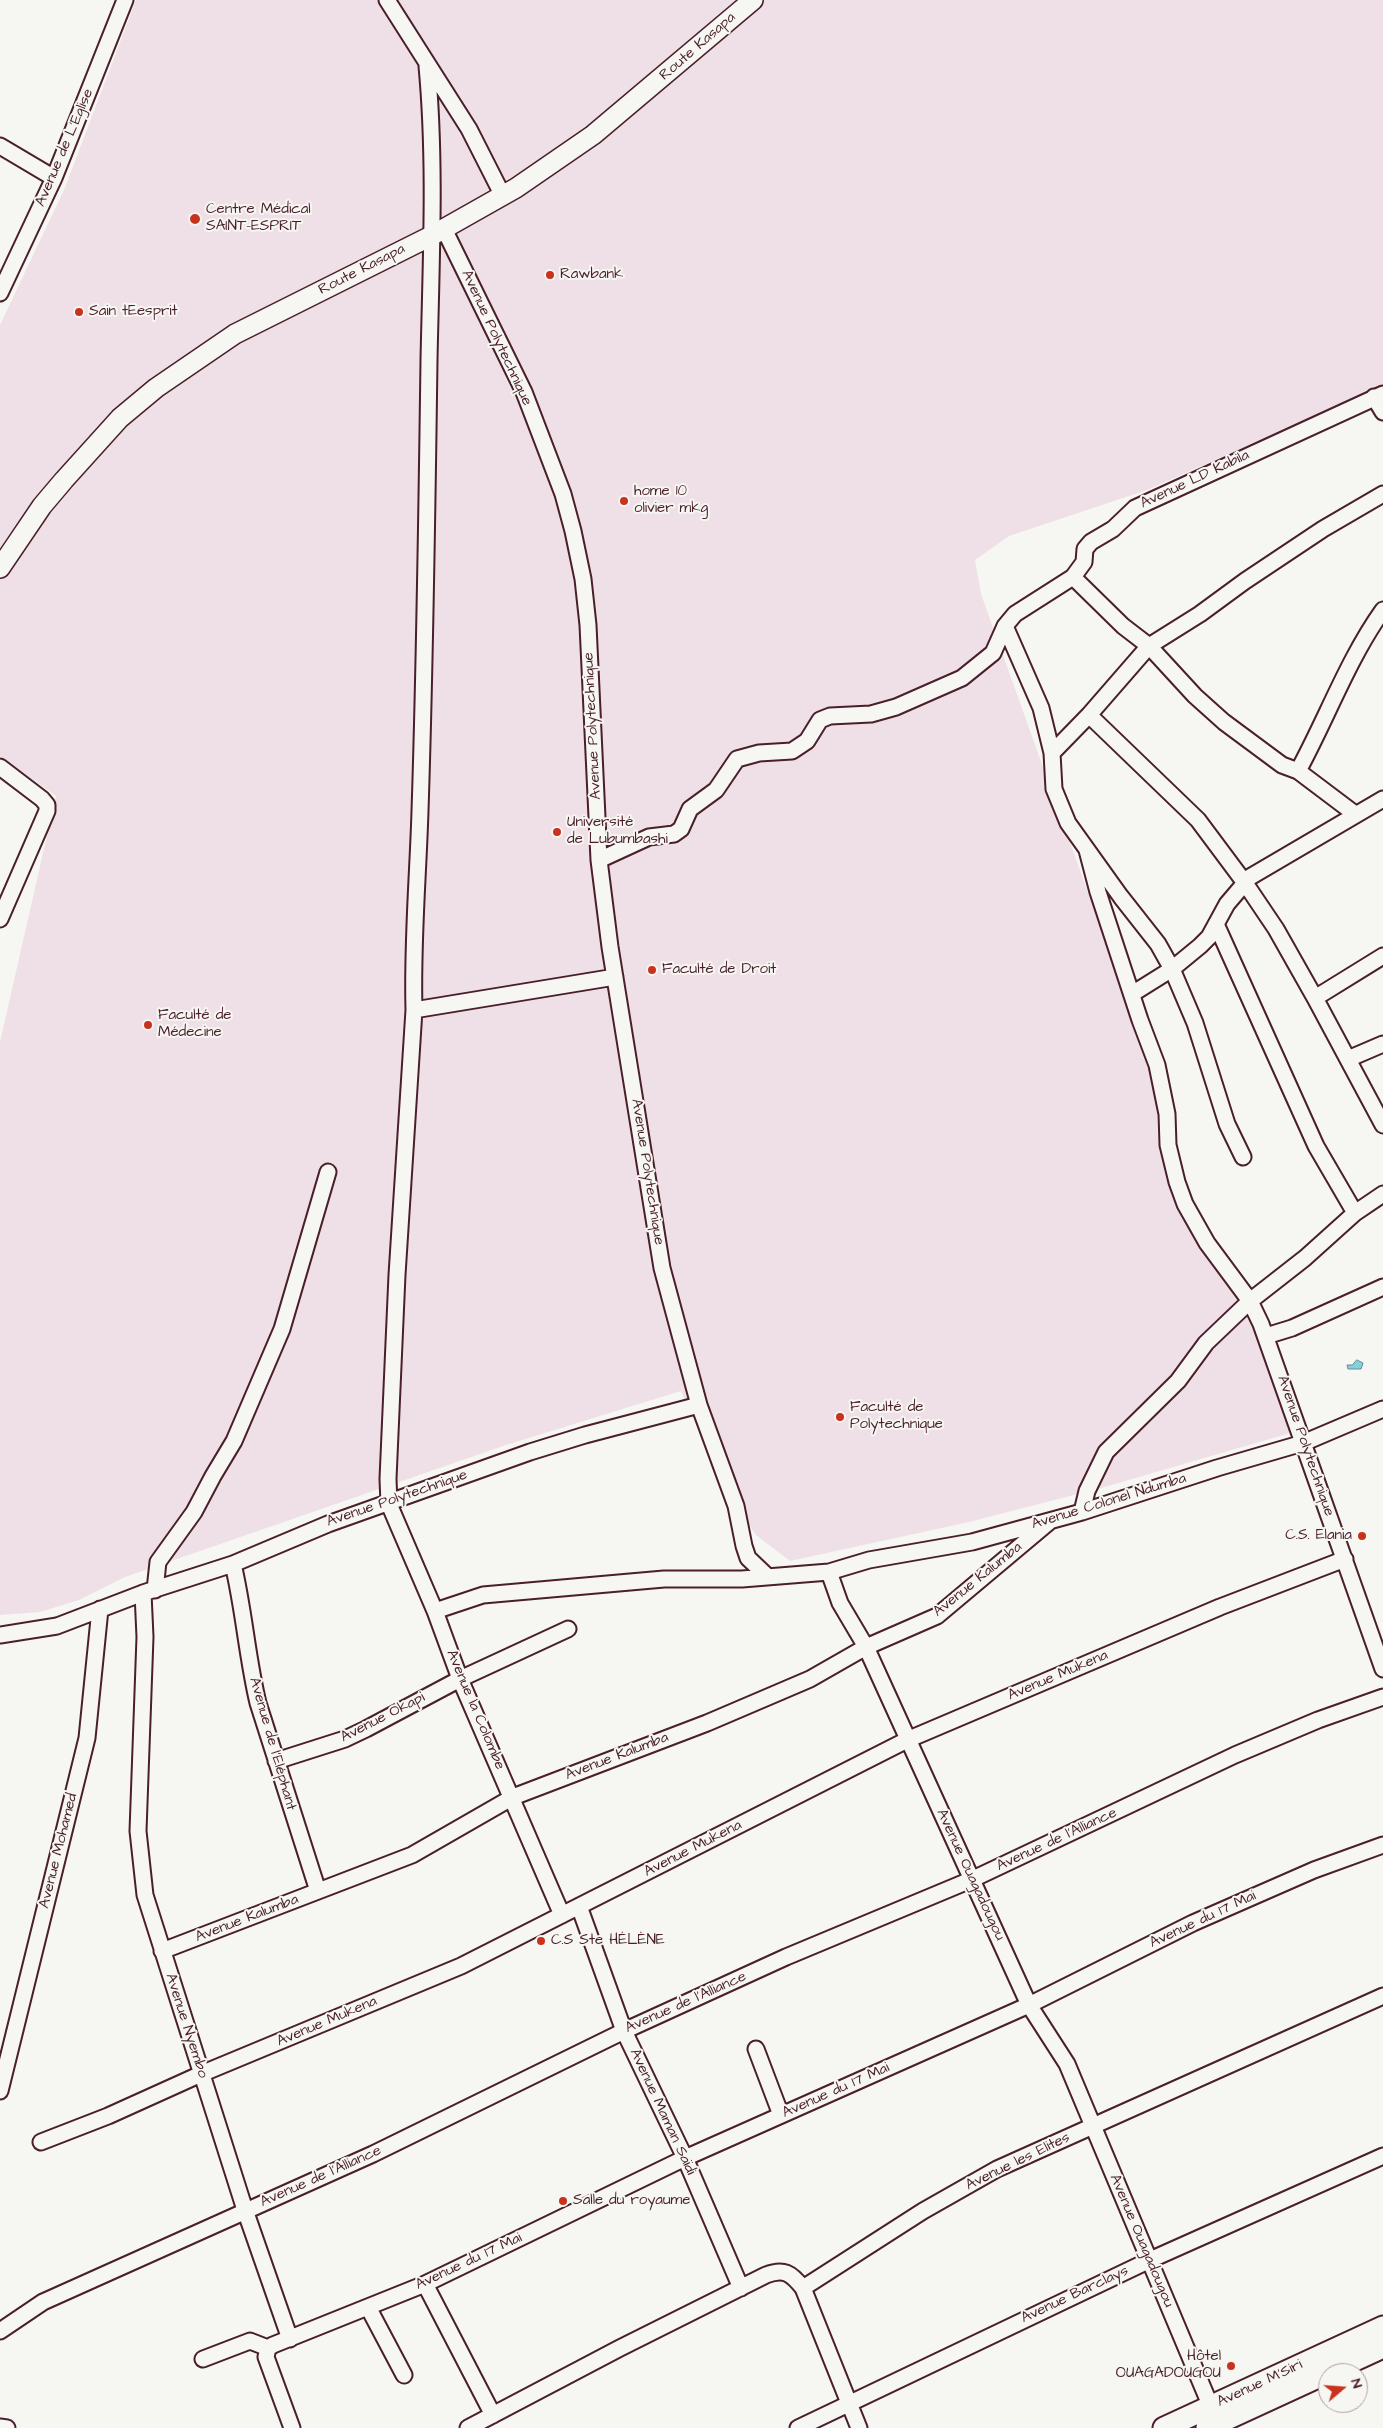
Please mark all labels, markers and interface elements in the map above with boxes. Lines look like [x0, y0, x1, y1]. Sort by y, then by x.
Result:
street label: Route Kasapa [656, 9, 740, 85]
street label: Avenue de L'Eglise [32, 86, 98, 210]
place label: Centre Médical SAINT-ESPRIT [206, 201, 311, 236]
marker: Centre Médical SAINT-ESPRIT [188, 212, 202, 226]
street label: Route Kasapa [316, 240, 408, 300]
place label: Rawbank [560, 266, 623, 284]
street label: Avenue Polytechnique [457, 267, 535, 409]
marker: Rawbank [544, 269, 556, 281]
place label: Sain tEesprit [89, 303, 178, 321]
marker: Sain tEesprit [73, 306, 85, 318]
street label: Avenue LD Kabila [1138, 447, 1252, 513]
place label: home 10 olivier mkg [634, 483, 708, 518]
marker: home 10 olivier mkg [618, 495, 630, 507]
street label: Avenue Polytechnique [580, 652, 606, 800]
place label: Université de Lubumbashi [567, 814, 668, 849]
marker: Université de Lubumbashi [551, 826, 563, 838]
place label: Faculté de Droit [662, 961, 776, 979]
marker: Faculté de Droit [646, 964, 658, 976]
place label: Faculté de Médecine [158, 1007, 231, 1042]
marker: Faculté de Médecine [142, 1019, 154, 1031]
street label: Avenue Polytechnique [627, 1098, 667, 1246]
street label: Avenue Polytechnique [1272, 1373, 1338, 1519]
place label: Faculté de Polytechnique [850, 1399, 943, 1434]
marker: Faculté de Polytechnique [834, 1411, 846, 1423]
street label: Avenue Polytechnique [324, 1466, 470, 1532]
street label: Avenue Colonel Ndumba [1029, 1470, 1189, 1534]
place label: C.S. Elania [1285, 1527, 1352, 1545]
marker: C.S. Elania [1356, 1530, 1368, 1542]
street label: Avenue Kalumba [930, 1539, 1026, 1621]
street label: Avenue la Colombe [442, 1647, 508, 1773]
street label: Avenue Mukena [1005, 1647, 1111, 1705]
street label: Avenue de l'Eléphant [244, 1675, 300, 1813]
street label: Avenue Okapi [338, 1689, 428, 1747]
street label: Avenue Kalumba [563, 1729, 671, 1785]
street label: Avenue Mohamed [36, 1792, 82, 1910]
street label: Avenue de l'Alliance [994, 1804, 1120, 1876]
street label: Avenue Ouagadougou [932, 1806, 1008, 1944]
street label: Avenue Mukena [641, 1817, 745, 1881]
street label: Avenue du 17 Mai [1147, 1887, 1259, 1953]
street label: Avenue Kalumba [193, 1891, 301, 1947]
place label: C.S Ste HÉLÈNE [551, 1932, 665, 1950]
marker: C.S Ste HÉLÈNE [535, 1935, 547, 1947]
street label: Avenue de l'Alliance [623, 1968, 749, 2038]
street label: Avenue Nyembo [161, 1971, 211, 2081]
street label: Avenue Mukena [274, 1993, 380, 2051]
street label: Avenue Maman Saïdi [625, 2046, 699, 2178]
street label: Avenue du 17 Mai [780, 2059, 892, 2123]
street label: Avenue les Elites [963, 2129, 1073, 2195]
street label: Avenue de l'Alliance [258, 2142, 384, 2212]
street label: Avenue Ouagadougou [1105, 2172, 1177, 2310]
place label: Salle du royaume [573, 2192, 690, 2210]
marker: Salle du royaume [557, 2195, 569, 2207]
street label: Avenue du 17 Mai [413, 2229, 525, 2295]
street label: Avenue Barclays [1018, 2262, 1132, 2328]
place label: Hôtel OUAGADOUGOU [1116, 2348, 1221, 2383]
street label: Avenue M'Siri [1214, 2356, 1306, 2412]
marker: Hôtel OUAGADOUGOU [1225, 2360, 1237, 2372]
north arrow [1318, 2363, 1368, 2413]
text: N [1345, 2376, 1367, 2391]

